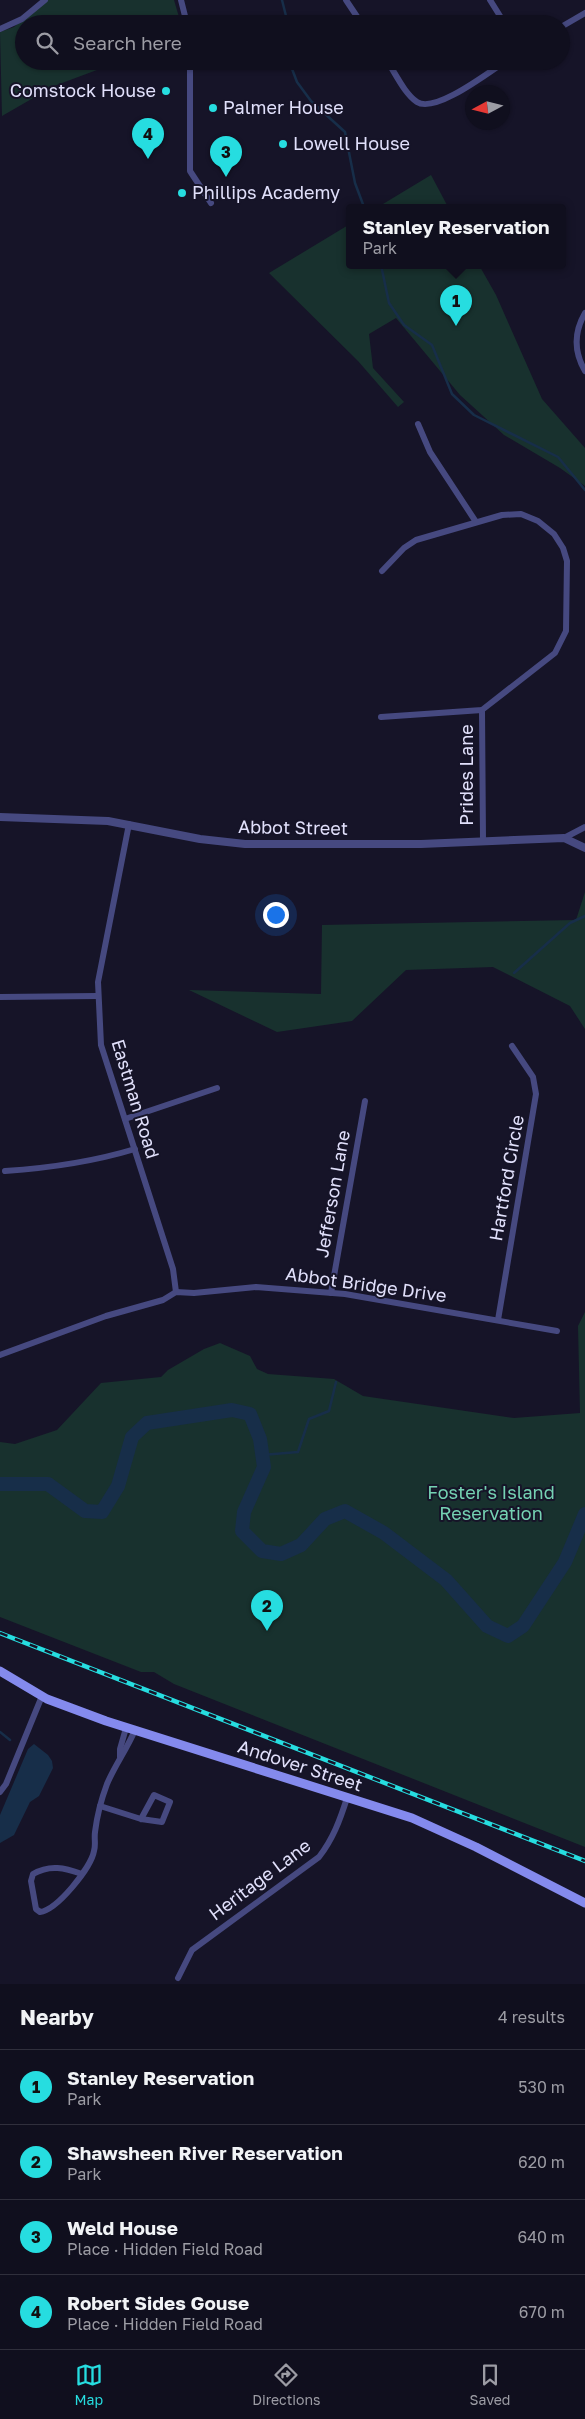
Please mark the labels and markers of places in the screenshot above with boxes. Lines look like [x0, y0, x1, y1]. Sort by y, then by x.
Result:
place label: Comstock House [10, 79, 156, 101]
marker: Comstock House [160, 85, 172, 97]
place label: Palmer House [223, 96, 344, 118]
marker: Palmer House [207, 102, 219, 114]
pin: 4 [132, 118, 164, 159]
place label: Lowell House [293, 132, 410, 154]
pin: 3 [210, 136, 242, 177]
marker: Lowell House [277, 138, 289, 150]
place label: Phillips Academy [192, 181, 340, 203]
marker: Phillips Academy [176, 187, 188, 199]
pin: 1 [440, 285, 472, 326]
pin: 2 [251, 1590, 283, 1631]

